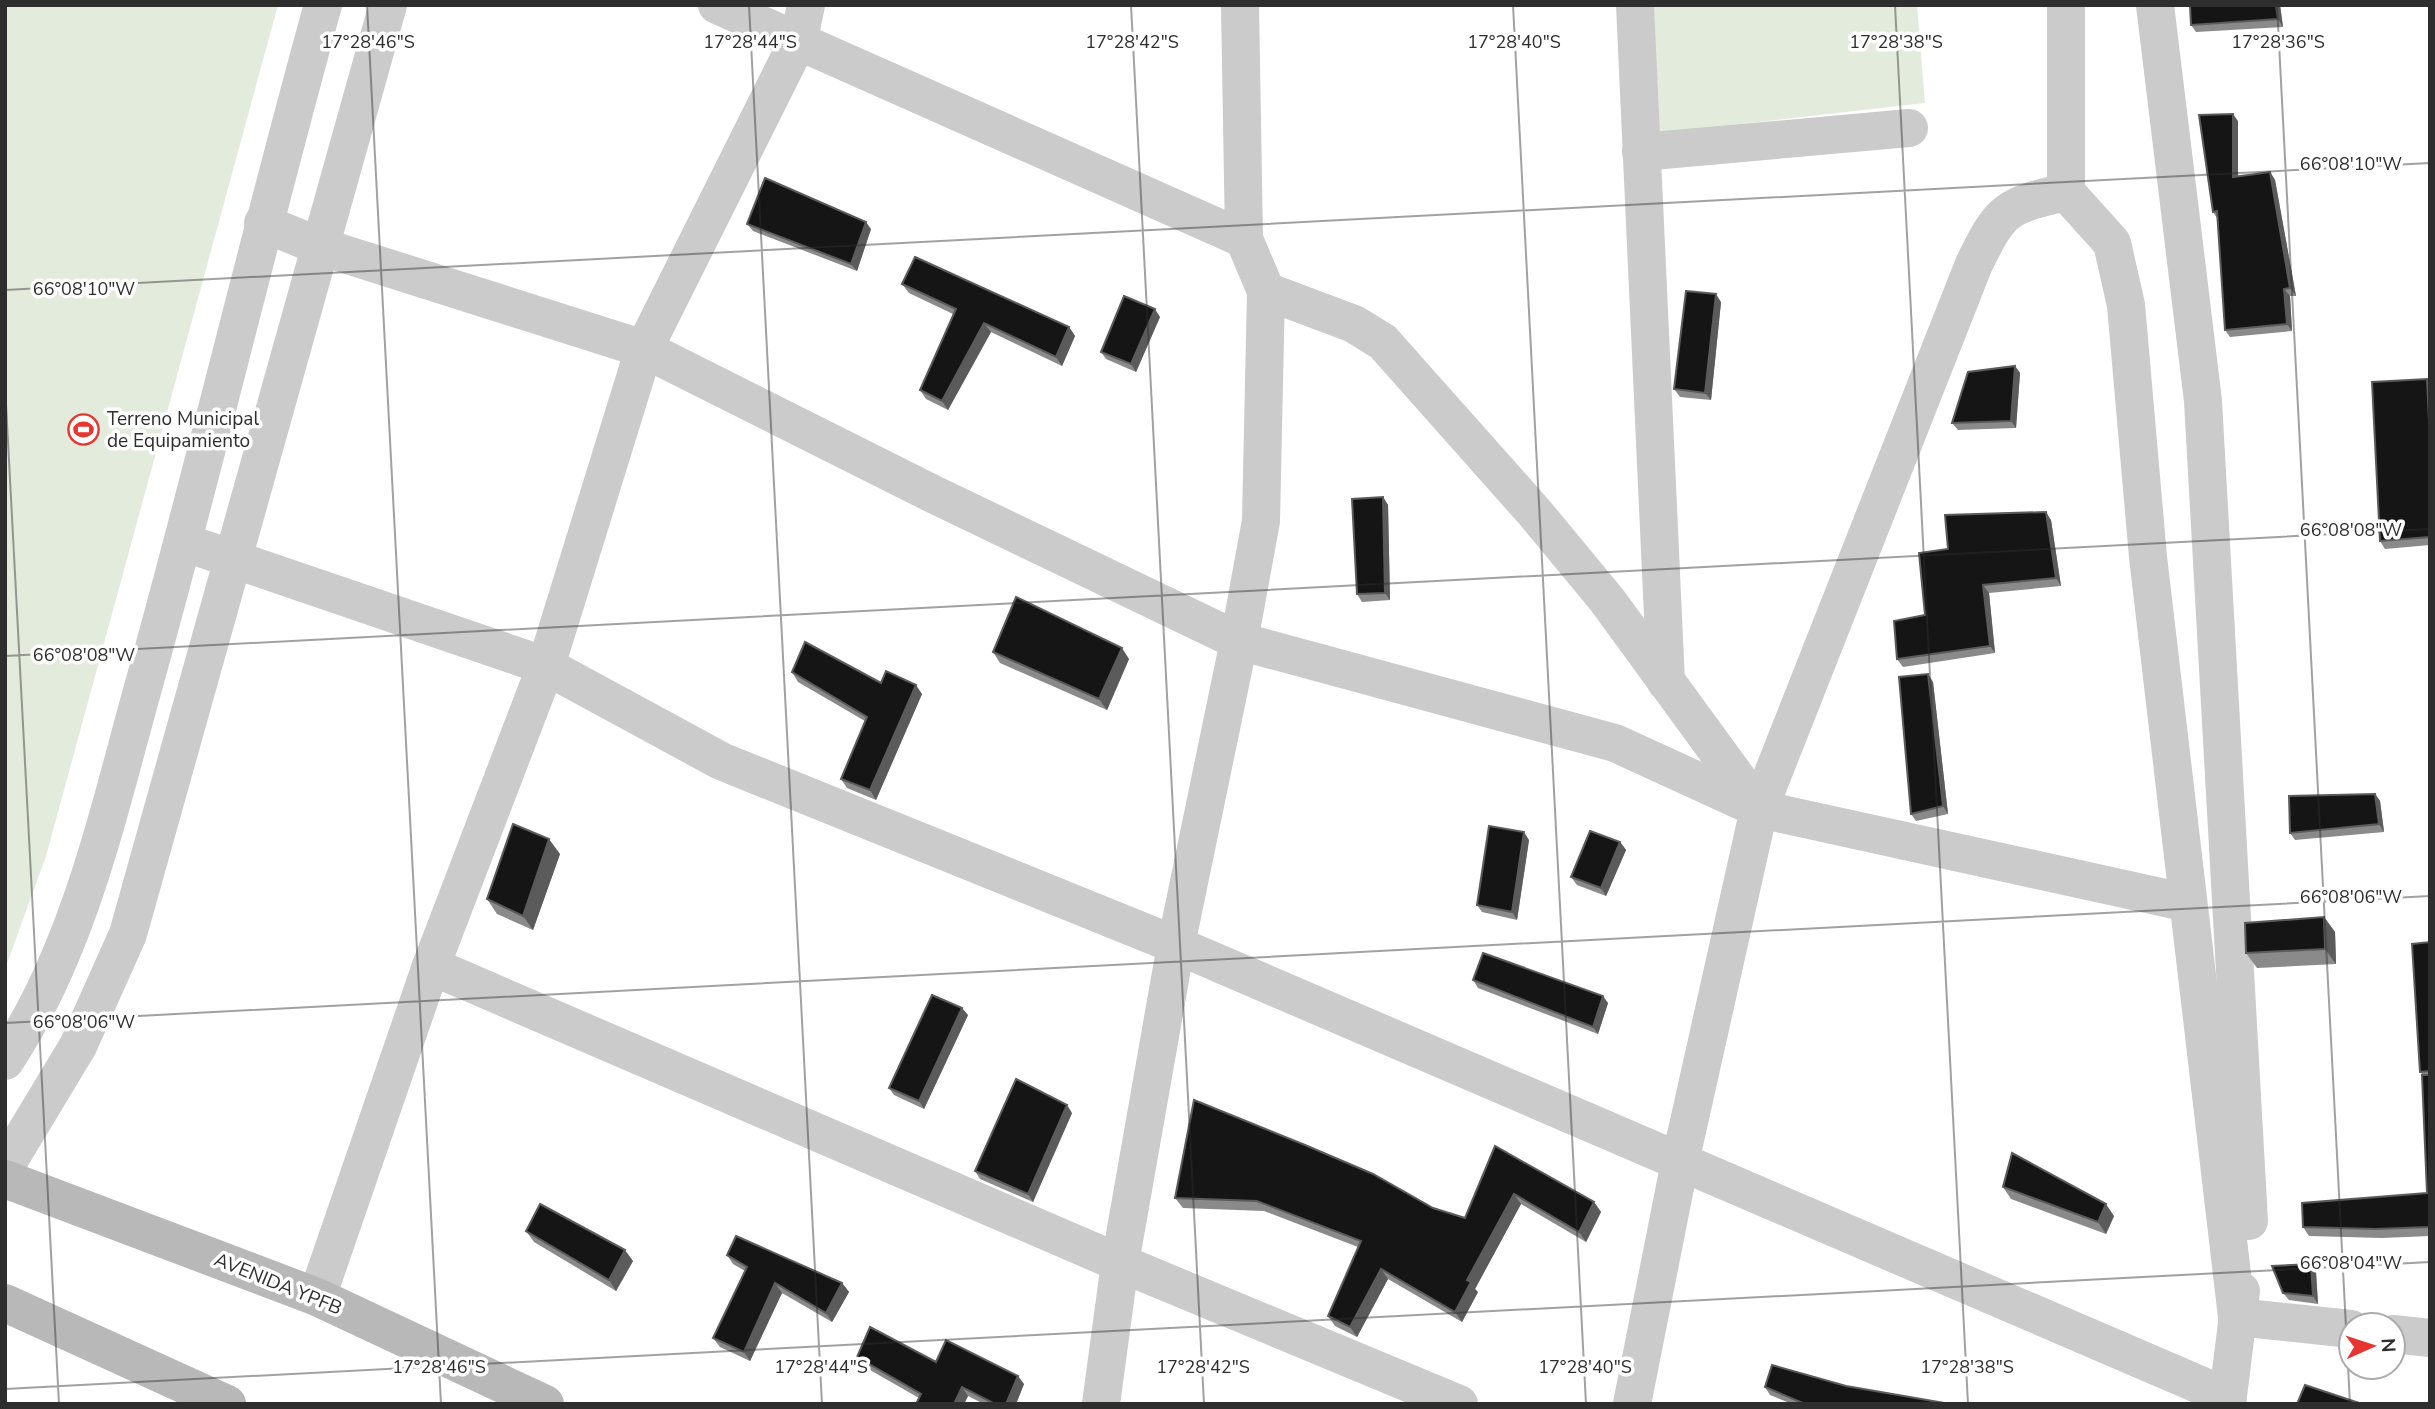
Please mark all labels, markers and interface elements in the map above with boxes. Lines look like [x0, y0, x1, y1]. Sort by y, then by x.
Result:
text: 17°28'46"S [321, 30, 415, 54]
text: 17°28'44"S [703, 30, 797, 54]
text: 17°28'42"S [1085, 30, 1179, 54]
text: 17°28'40"S [1467, 30, 1561, 54]
text: 17°28'38"S [1849, 30, 1943, 54]
text: 17°28'36"S [2231, 30, 2325, 54]
text: 66°08'10"W [2300, 152, 2402, 176]
text: 66°08'10"W [33, 277, 135, 301]
place label: Terreno Municipal de Equipamiento [107, 406, 259, 454]
sports icon: Terreno Municipal de Equipamiento [67, 413, 101, 447]
text: 66°08'08"W [2300, 518, 2402, 542]
text: 66°08'08"W [33, 643, 135, 667]
text: 66°08'06"W [2300, 885, 2402, 909]
text: 66°08'06"W [33, 1010, 135, 1034]
street label: AVENIDA YPFB [210, 1247, 346, 1321]
text: 66°08'04"W [2300, 1251, 2402, 1275]
north arrow [2337, 1311, 2407, 1381]
text: N [2375, 1337, 2401, 1353]
text: 17°28'46"S [392, 1355, 486, 1379]
text: 17°28'44"S [774, 1355, 868, 1379]
text: 17°28'42"S [1156, 1355, 1250, 1379]
text: 17°28'40"S [1538, 1355, 1632, 1379]
text: 17°28'38"S [1920, 1355, 2014, 1379]

